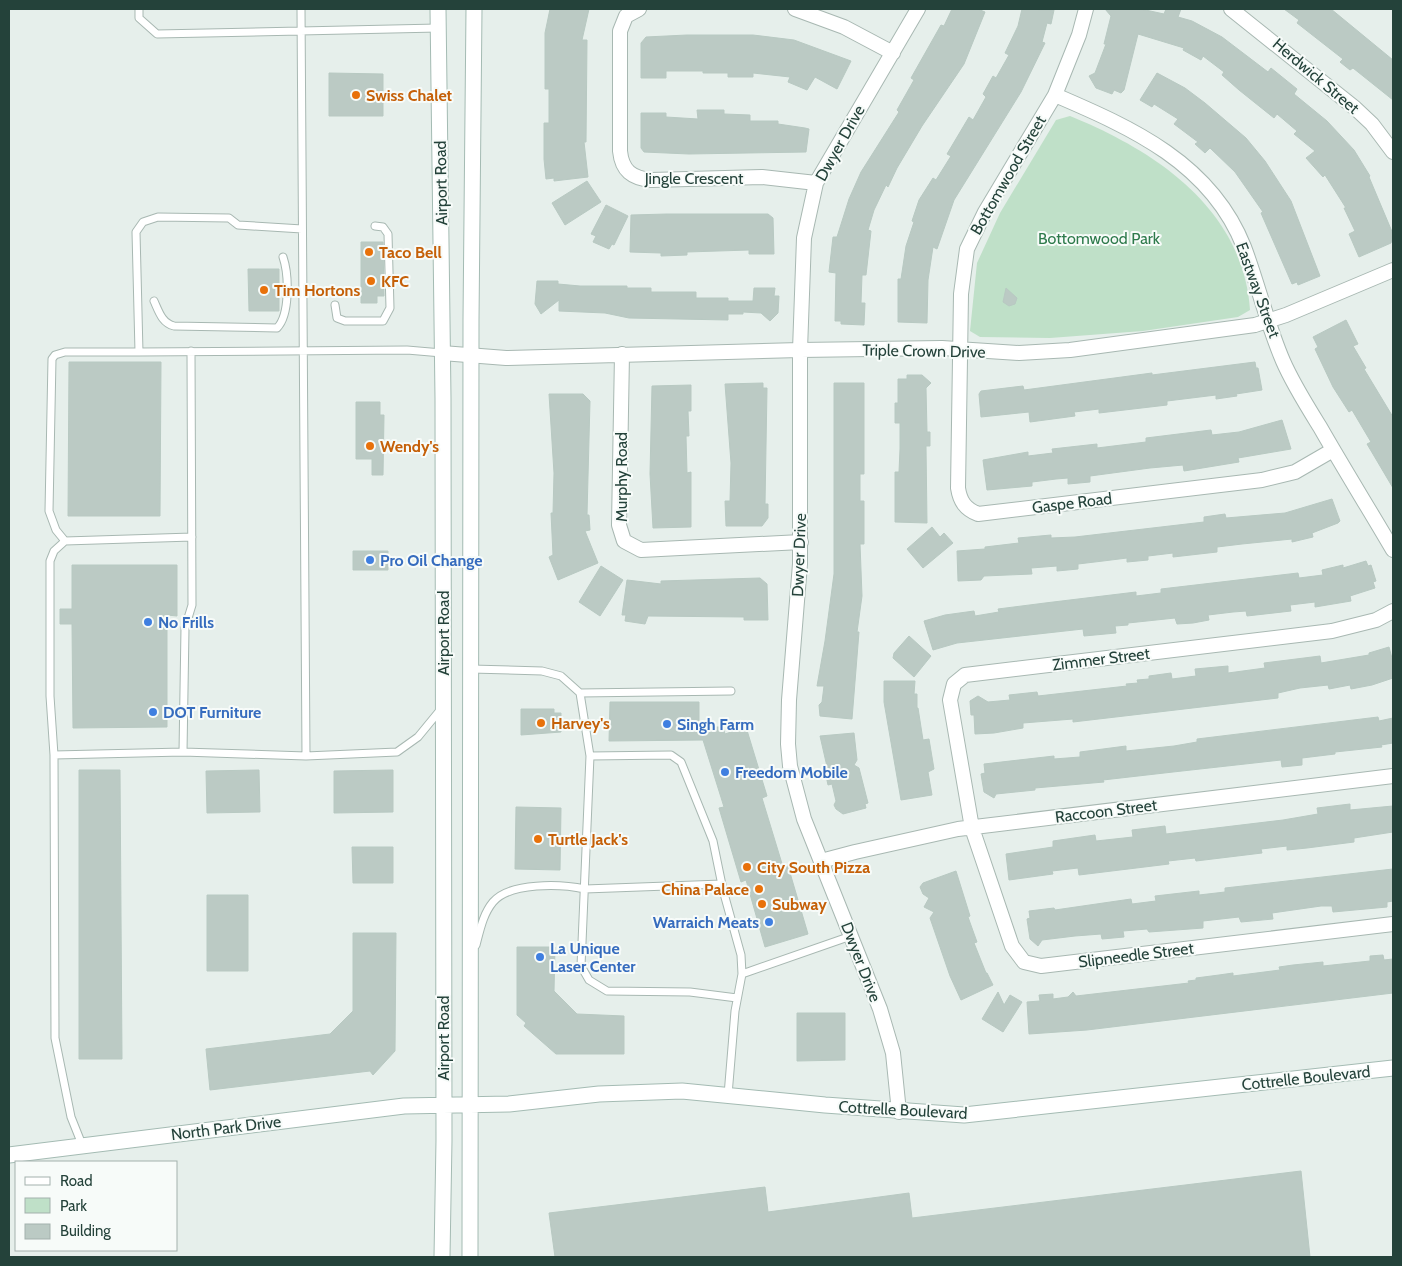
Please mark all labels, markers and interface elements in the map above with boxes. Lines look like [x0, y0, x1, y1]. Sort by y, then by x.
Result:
street label: Herdwick Street [1269, 34, 1364, 118]
place label: Swiss Chalet [366, 86, 453, 105]
marker: Swiss Chalet [350, 89, 362, 101]
street label: Dwyer Drive [811, 102, 869, 184]
street label: Bottomwood Street [966, 112, 1050, 238]
street label: Airport Road [431, 140, 451, 226]
street label: Jingle Crescent [644, 169, 744, 188]
park label: Bottomwood Park [1038, 229, 1161, 248]
street label: Eastway Street [1232, 240, 1284, 341]
place label: Taco Bell [379, 243, 442, 262]
marker: Taco Bell [363, 246, 375, 258]
place label: KFC [381, 272, 409, 291]
marker: KFC [365, 275, 377, 287]
place label: Tim Hortons [274, 281, 360, 300]
marker: Tim Hortons [258, 284, 270, 296]
street label: Triple Crown Drive [862, 340, 986, 362]
street label: Murphy Road [612, 432, 631, 522]
place label: Wendy's [380, 437, 439, 456]
marker: Wendy's [364, 440, 376, 452]
street label: Gaspe Road [1031, 489, 1113, 517]
street label: Dwyer Drive [788, 513, 810, 597]
place label: Pro Oil Change [380, 551, 483, 570]
marker: Pro Oil Change [364, 554, 376, 566]
street label: Airport Road [434, 591, 453, 675]
place label: No Frills [158, 613, 214, 632]
marker: No Frills [142, 616, 154, 628]
street label: Zimmer Street [1051, 644, 1151, 674]
place label: DOT Furniture [163, 703, 261, 722]
marker: DOT Furniture [147, 706, 159, 718]
place label: Harvey's [551, 714, 610, 733]
place label: Singh Farm [677, 715, 754, 734]
marker: Harvey's [535, 717, 547, 729]
marker: Singh Farm [661, 718, 673, 730]
place label: Freedom Mobile [735, 763, 848, 782]
marker: Freedom Mobile [719, 766, 731, 778]
street label: Raccoon Street [1054, 795, 1159, 827]
place label: Turtle Jack's [548, 830, 628, 849]
marker: Turtle Jack's [532, 833, 544, 845]
place label: City South Pizza [757, 858, 870, 877]
marker: City South Pizza [741, 861, 753, 873]
place label: China Palace [661, 880, 749, 899]
marker: China Palace [753, 883, 765, 895]
place label: Subway [772, 895, 827, 914]
marker: Subway [756, 898, 768, 910]
place label: Warraich Meats [653, 913, 759, 932]
marker: Warraich Meats [763, 916, 775, 928]
street label: Dwyer Drive [837, 919, 885, 1005]
street label: Slipneedle Street [1077, 938, 1195, 972]
place label: La Unique Laser Center [550, 939, 636, 976]
marker: La Unique Laser Center [534, 951, 546, 963]
street label: Airport Road [434, 996, 453, 1080]
street label: Cottrelle Boulevard [1241, 1062, 1371, 1094]
street label: Cottrelle Boulevard [838, 1097, 968, 1123]
street label: North Park Drive [170, 1112, 282, 1144]
legend [15, 1161, 178, 1251]
text: Road [60, 1172, 93, 1190]
text: Park [60, 1197, 87, 1215]
text: Building [60, 1222, 111, 1240]

